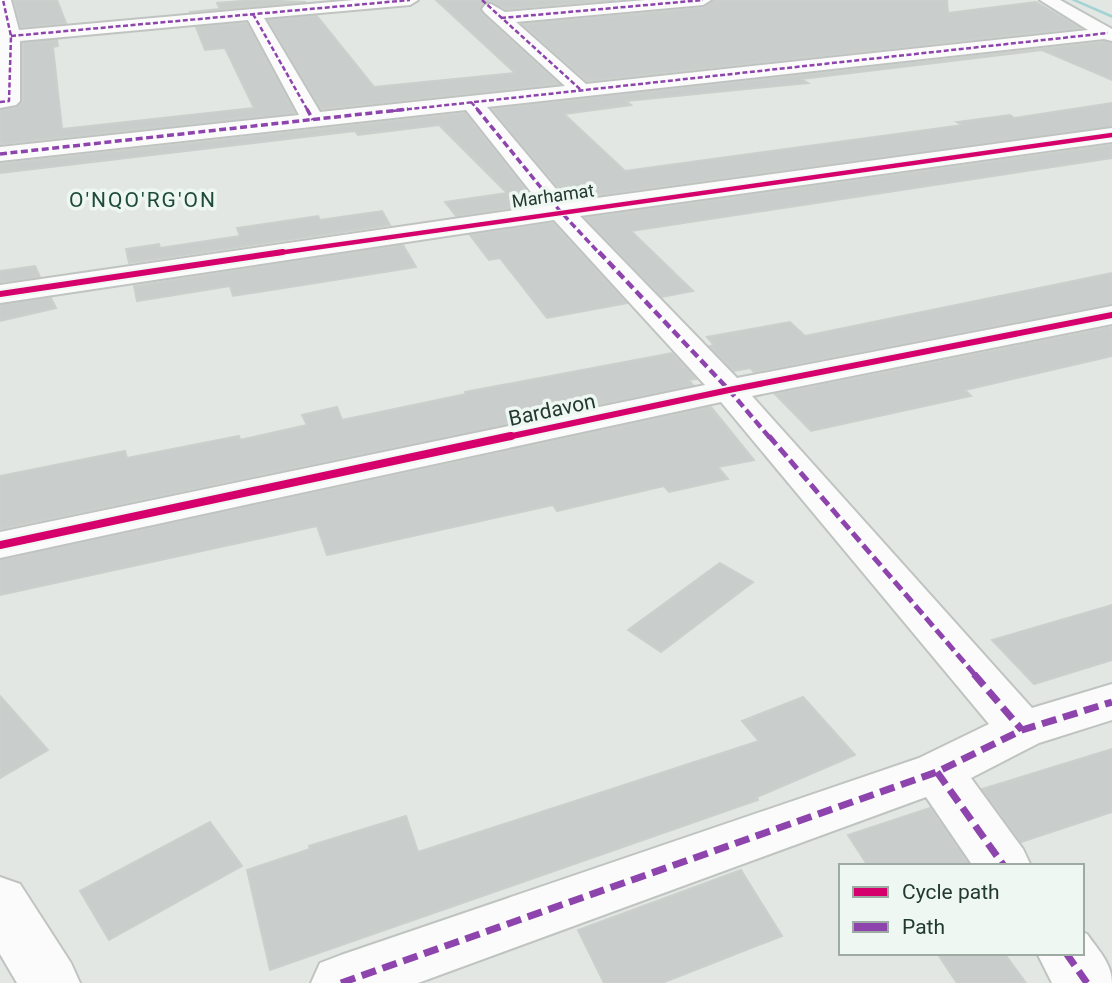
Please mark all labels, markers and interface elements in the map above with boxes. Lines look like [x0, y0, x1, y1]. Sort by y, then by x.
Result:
street label: Marhamat [510, 179, 595, 212]
district label: O'NQO'RG'ON [69, 188, 217, 212]
street label: Bardavon [506, 389, 598, 431]
legend [839, 864, 1084, 955]
text: Cycle path [902, 880, 1000, 904]
text: Path [902, 915, 945, 939]

